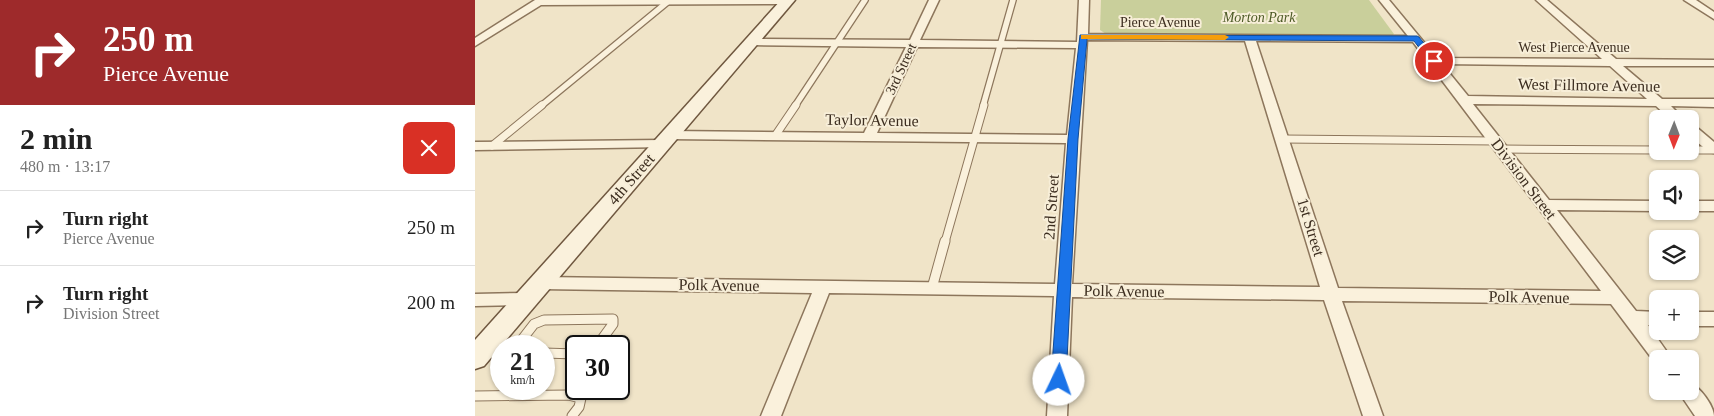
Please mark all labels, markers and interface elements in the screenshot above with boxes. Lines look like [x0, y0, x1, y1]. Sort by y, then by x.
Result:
park label: Morton Park [1222, 10, 1296, 25]
street label: Pierce Avenue [1120, 15, 1200, 30]
icon: right [20, 20, 85, 85]
text: 250 m [103, 20, 193, 59]
pin [1413, 40, 1455, 82]
street label: West Pierce Avenue [1518, 40, 1630, 55]
street label: 3rd Street [883, 41, 919, 97]
icon: arrive [1420, 47, 1448, 75]
text: Pierce Avenue [103, 61, 229, 86]
street label: West Fillmore Avenue [1518, 75, 1660, 95]
north arrow [1649, 110, 1699, 160]
map controls [1649, 110, 1699, 400]
street label: Taylor Avenue [825, 111, 919, 130]
text: 2 min [20, 122, 93, 155]
button: close [403, 122, 455, 174]
street label: Division Street [1488, 135, 1560, 223]
street label: 4th Street [604, 150, 658, 208]
text: 480 m · 13:17 [20, 158, 110, 175]
button: sound [1649, 170, 1699, 220]
street label: 2nd Street [1040, 173, 1062, 240]
street label: 1st Street [1294, 196, 1328, 259]
text: Turn right [63, 208, 148, 229]
icon: right [20, 214, 48, 242]
text: 250 m [407, 217, 455, 238]
text: Pierce Avenue [63, 230, 155, 247]
button: layers [1649, 230, 1699, 280]
street label: Polk Avenue [678, 276, 760, 294]
street label: Polk Avenue [1083, 282, 1165, 300]
text: Turn right [63, 283, 148, 304]
street label: Polk Avenue [1488, 288, 1570, 306]
icon: right [20, 289, 48, 317]
button: + [1649, 290, 1699, 340]
text: 200 m [407, 292, 455, 313]
text: Division Street [63, 305, 159, 322]
speed limit sign: 30 [565, 335, 630, 400]
text: 21 [510, 348, 535, 375]
button: − [1649, 350, 1699, 400]
position arrow [1032, 353, 1084, 405]
text: km/h [510, 373, 535, 387]

